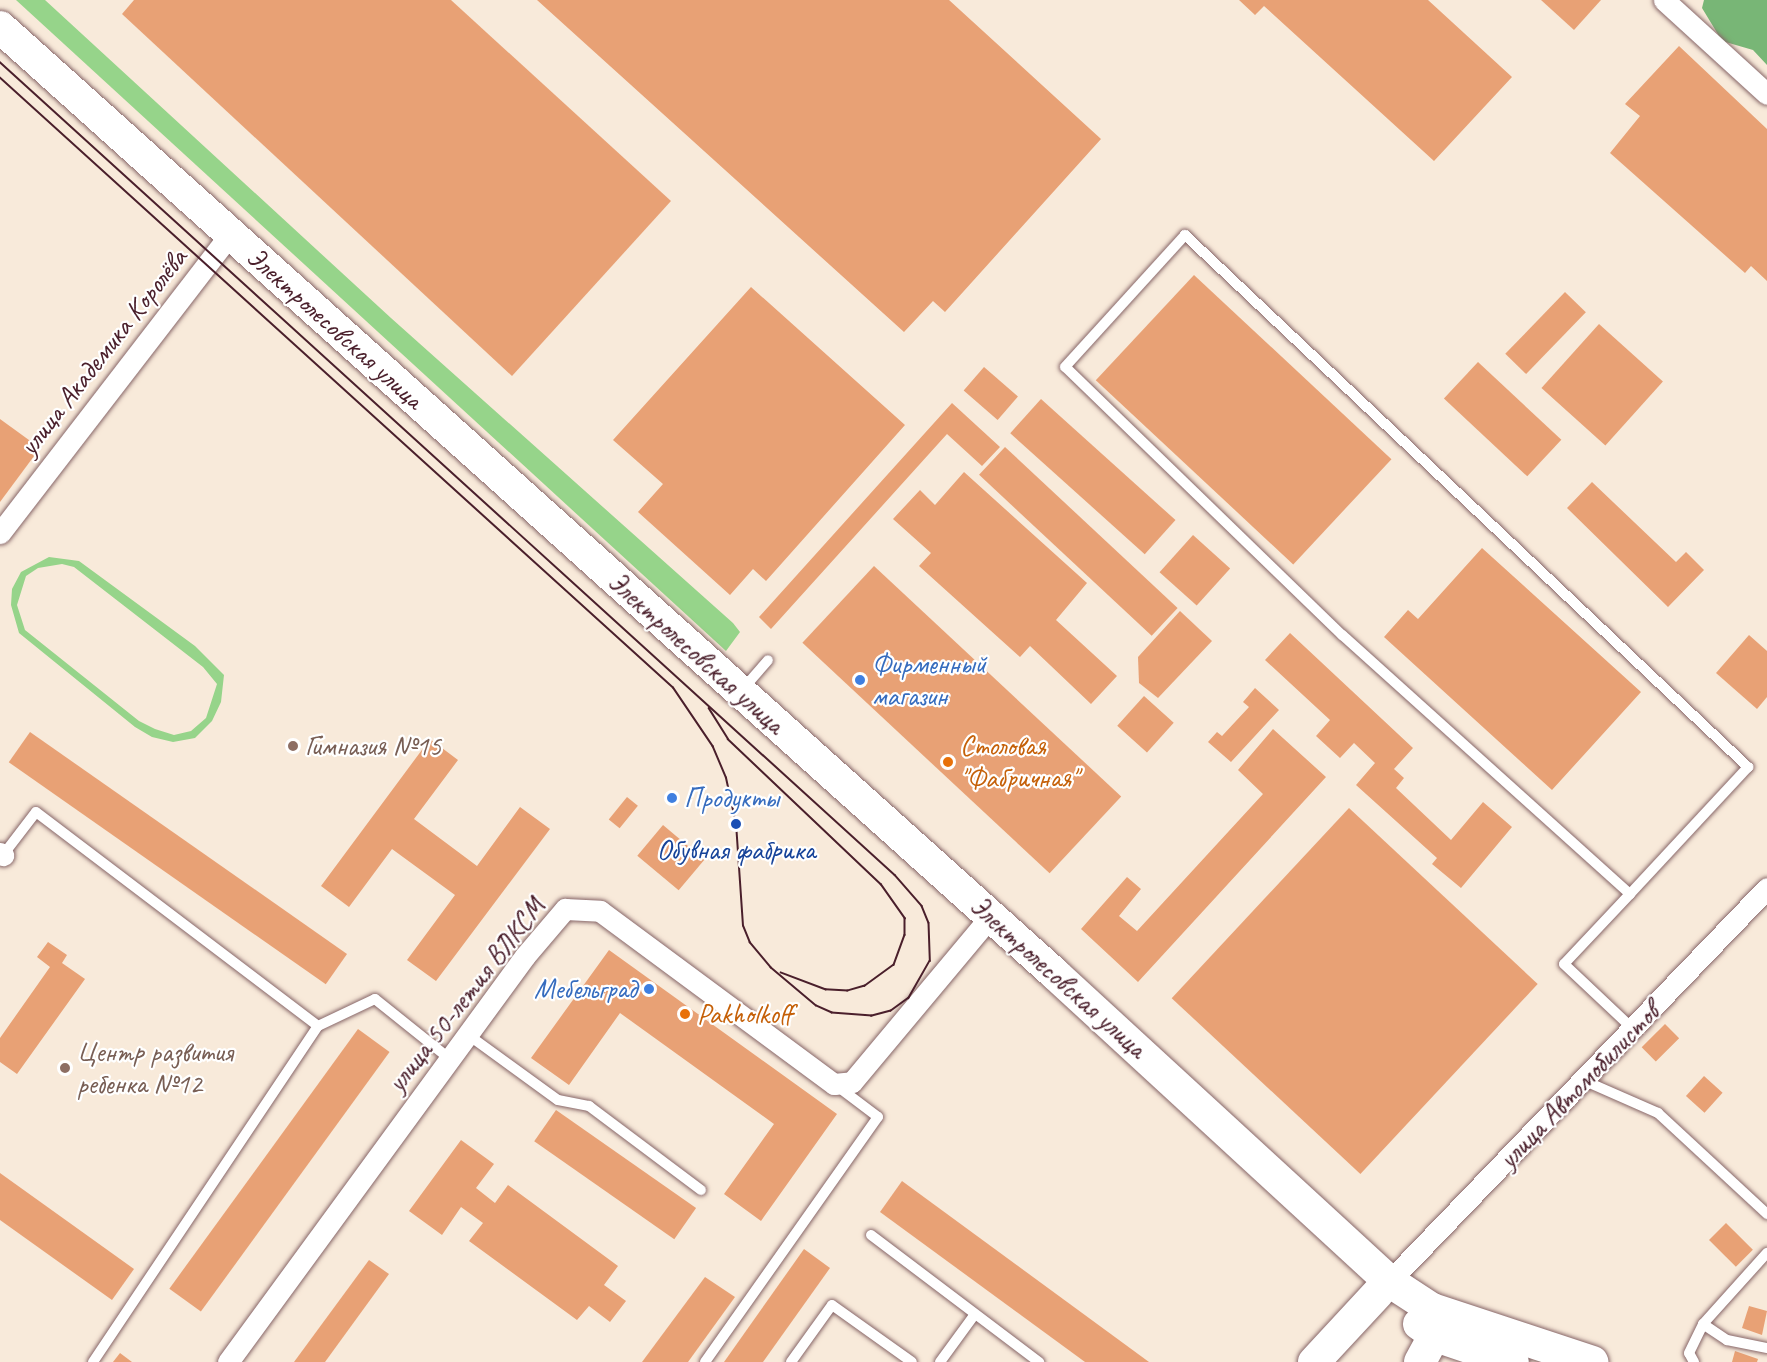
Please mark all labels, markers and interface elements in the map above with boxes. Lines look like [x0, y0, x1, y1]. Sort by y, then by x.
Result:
street label: Электролесовская улица [240, 240, 430, 416]
street label: улица Академика Королёва [13, 243, 193, 461]
street label: Электролесовская улица [601, 565, 791, 741]
place label: Фирменный магазин [872, 647, 986, 713]
marker: Фирменный магазин [853, 673, 867, 687]
place label: Гимназия №15 [305, 729, 441, 763]
place label: Столовая "Фабричная" [960, 729, 1078, 795]
marker: Гимназия №15 [286, 739, 300, 753]
marker: Столовая "Фабричная" [941, 755, 955, 769]
place label: Продукты [684, 781, 779, 815]
marker: Продукты [665, 791, 679, 805]
marker: Обувная фабрика [729, 817, 743, 831]
place label: Обувная фабрика [657, 833, 815, 867]
street label: Электролесовская улица [963, 889, 1153, 1065]
street label: улица 50-летия ВЛКСМ [380, 891, 552, 1099]
place label: Мебельград [534, 972, 637, 1006]
marker: Мебельград [642, 982, 656, 996]
place label: Pakholkoff [697, 997, 793, 1031]
street label: улица Автомобилистов [1492, 997, 1666, 1175]
marker: Pakholkoff [678, 1007, 692, 1021]
place label: Центр развития ребенка №12 [77, 1035, 237, 1101]
marker: Центр развития ребенка №12 [58, 1061, 72, 1075]

